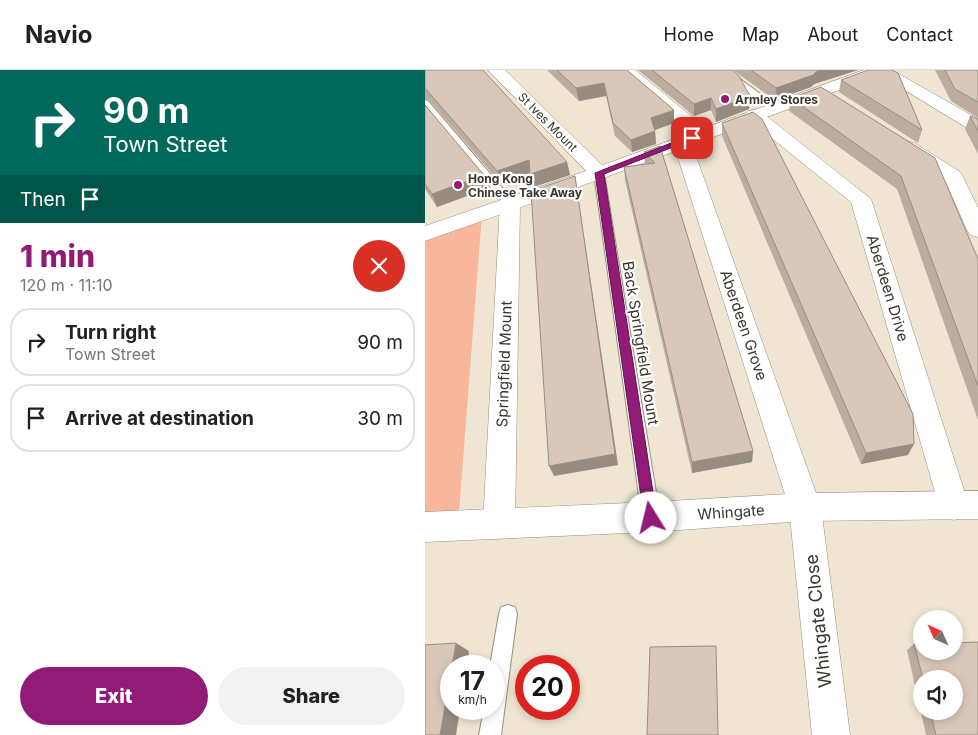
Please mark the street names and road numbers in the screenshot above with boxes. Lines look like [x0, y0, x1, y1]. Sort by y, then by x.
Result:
street label: St Ives Mount [515, 89, 581, 155]
street label: Aberdeen Drive [863, 232, 913, 344]
street label: Back Springfield Mount [619, 260, 663, 426]
street label: Aberdeen Grove [716, 267, 772, 383]
street label: Springfield Mount [492, 300, 516, 428]
street label: Whingate [697, 500, 765, 524]
street label: Whingate Close [801, 553, 835, 689]

